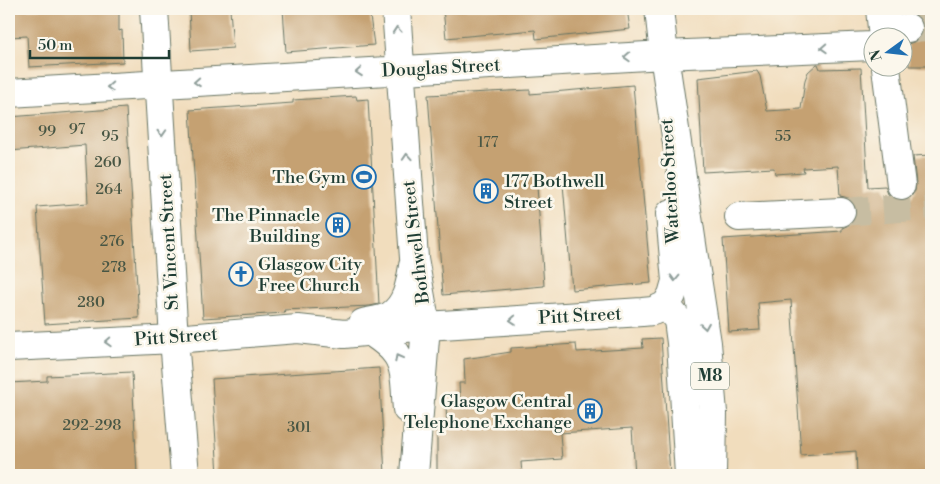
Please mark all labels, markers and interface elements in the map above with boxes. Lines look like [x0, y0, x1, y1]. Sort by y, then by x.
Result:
one-way arrow [392, 26, 403, 34]
scale bar [30, 28, 169, 60]
north arrow [862, 28, 912, 78]
text: 50 m [38, 36, 72, 55]
one-way arrow [820, 42, 828, 53]
text: N [866, 47, 887, 63]
one-way arrow [622, 52, 630, 63]
street label: Douglas Street [381, 53, 501, 83]
one-way arrow [355, 67, 363, 78]
one-way arrow [193, 77, 201, 88]
one-way arrow [106, 82, 114, 93]
street label: Waterloo Street [655, 117, 685, 245]
house number: 97 [69, 120, 86, 139]
house number: 99 [38, 122, 56, 141]
house number: 95 [101, 127, 119, 146]
house number: 55 [775, 127, 791, 146]
one-way arrow [156, 129, 167, 137]
house number: 177 [478, 133, 499, 152]
one-way arrow [401, 152, 412, 160]
house number: 260 [94, 153, 122, 172]
sports icon: The Gym [351, 164, 377, 190]
place label: The Gym [272, 166, 346, 189]
place label: 177 Bothwell Street [504, 170, 605, 214]
street label: St Vincent Street [154, 172, 184, 311]
street label: Bothwell Street [397, 178, 435, 306]
building icon: 177 Bothwell Street [473, 178, 499, 204]
house number: 264 [96, 180, 123, 199]
place label: The Pinnacle Building [212, 204, 321, 248]
building icon: The Pinnacle Building [325, 212, 351, 238]
house number: 276 [100, 232, 124, 251]
place label: Glasgow City Free Church [258, 253, 362, 297]
house number: 278 [102, 258, 126, 277]
church icon: Glasgow City Free Church [228, 261, 254, 287]
one-way arrow [670, 274, 680, 282]
house number: 280 [77, 293, 105, 312]
street label: Pitt Street [538, 302, 623, 330]
one-way arrow [509, 314, 517, 325]
street label: Pitt Street [134, 323, 219, 351]
one-way arrow [699, 323, 710, 331]
one-way arrow [104, 336, 112, 347]
one-way arrow [394, 355, 404, 364]
road number: M8 [691, 362, 729, 390]
place label: Glasgow Central Telephone Exchange [404, 390, 573, 434]
building icon: Glasgow Central Telephone Exchange [577, 398, 603, 424]
house number: 292-298 [63, 416, 121, 435]
house number: 301 [287, 418, 312, 437]

